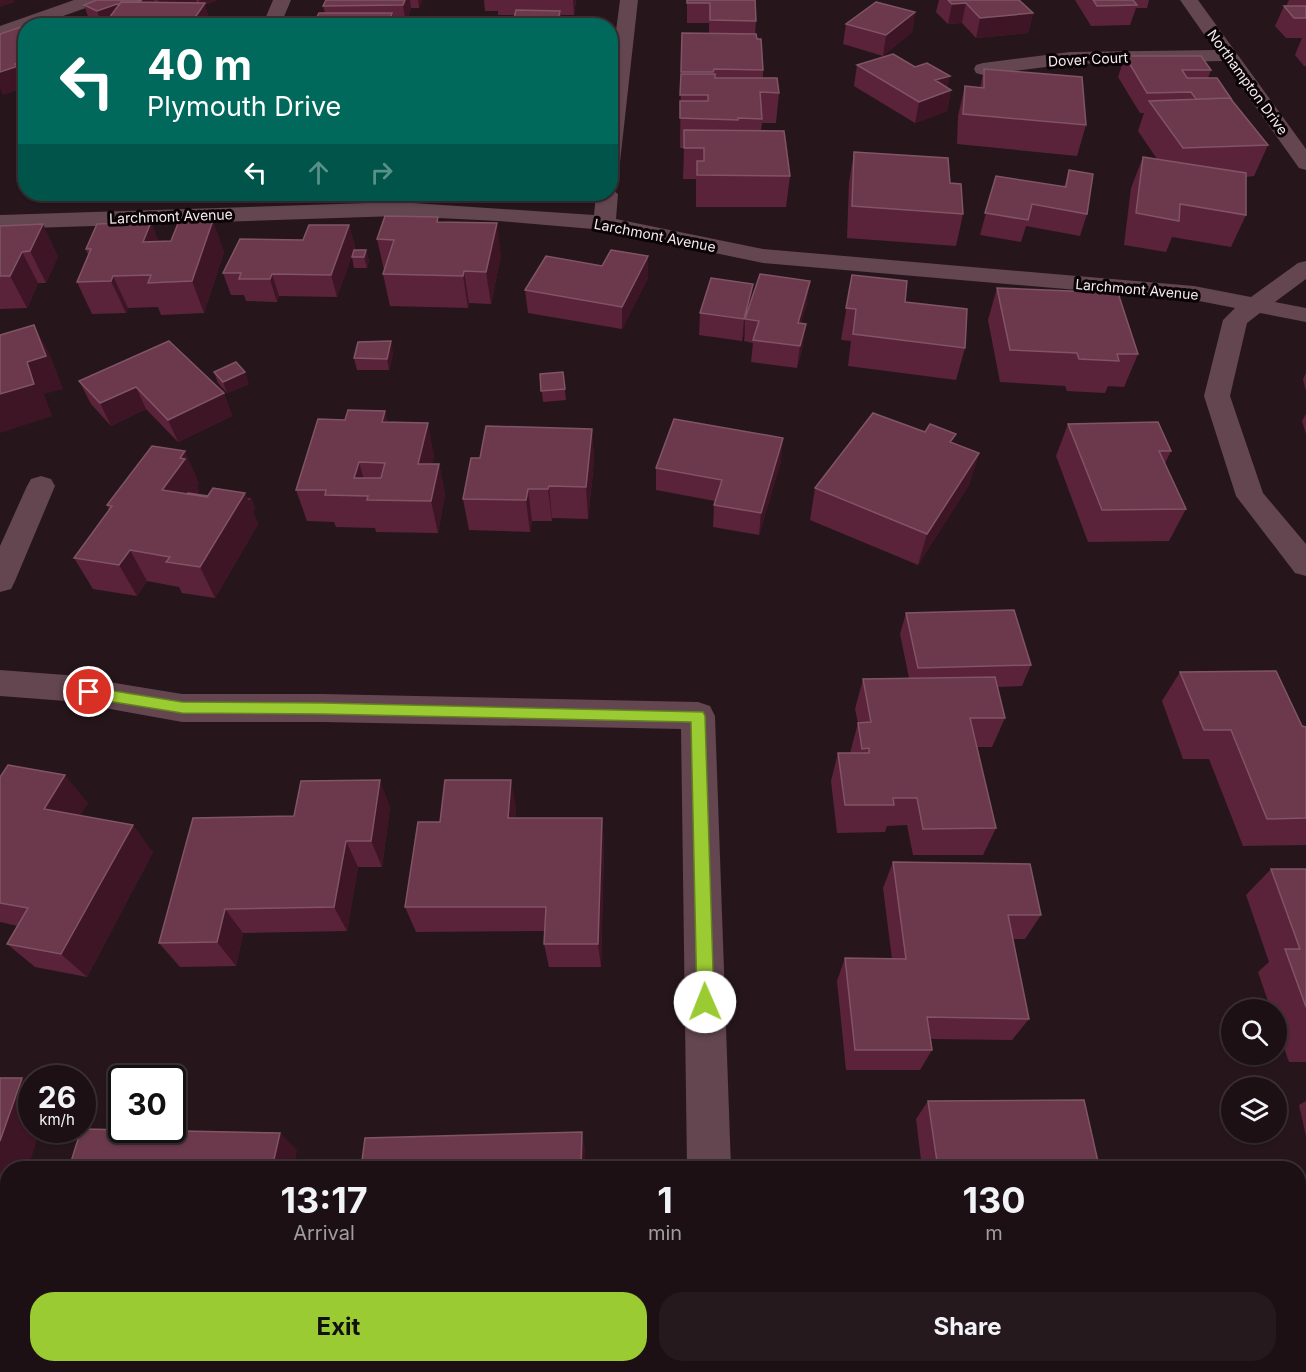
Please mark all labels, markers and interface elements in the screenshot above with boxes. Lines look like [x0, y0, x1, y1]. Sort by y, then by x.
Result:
street label: Northampton Drive [1204, 26, 1292, 138]
text: 40 m [147, 39, 252, 90]
icon: left [48, 42, 126, 120]
street label: Dover Court [1048, 48, 1129, 70]
text: Plymouth Drive [147, 90, 341, 123]
icon: left [239, 156, 272, 189]
icon: ahead [302, 156, 335, 189]
icon: right [365, 156, 398, 189]
street label: Larchmont Avenue [109, 205, 233, 227]
street label: Larchmont Avenue [593, 215, 717, 255]
street label: Larchmont Avenue [1075, 275, 1199, 303]
pin [63, 666, 114, 717]
icon: arrive [72, 675, 105, 708]
position arrow [673, 970, 737, 1034]
map controls [1221, 999, 1287, 1143]
button: search [1221, 999, 1287, 1065]
speed limit sign: 30 [108, 1065, 186, 1143]
button: layers [1221, 1077, 1287, 1143]
text: 26 [38, 1079, 76, 1115]
text: km/h [39, 1110, 75, 1129]
text: 13:17 [280, 1178, 368, 1222]
text: 1 [657, 1178, 673, 1222]
text: 130 [963, 1178, 1026, 1222]
text: Arrival [293, 1221, 355, 1245]
text: min [648, 1221, 682, 1245]
text: m [985, 1221, 1003, 1245]
button: Exit [30, 1292, 647, 1361]
button: Share [659, 1292, 1276, 1361]

